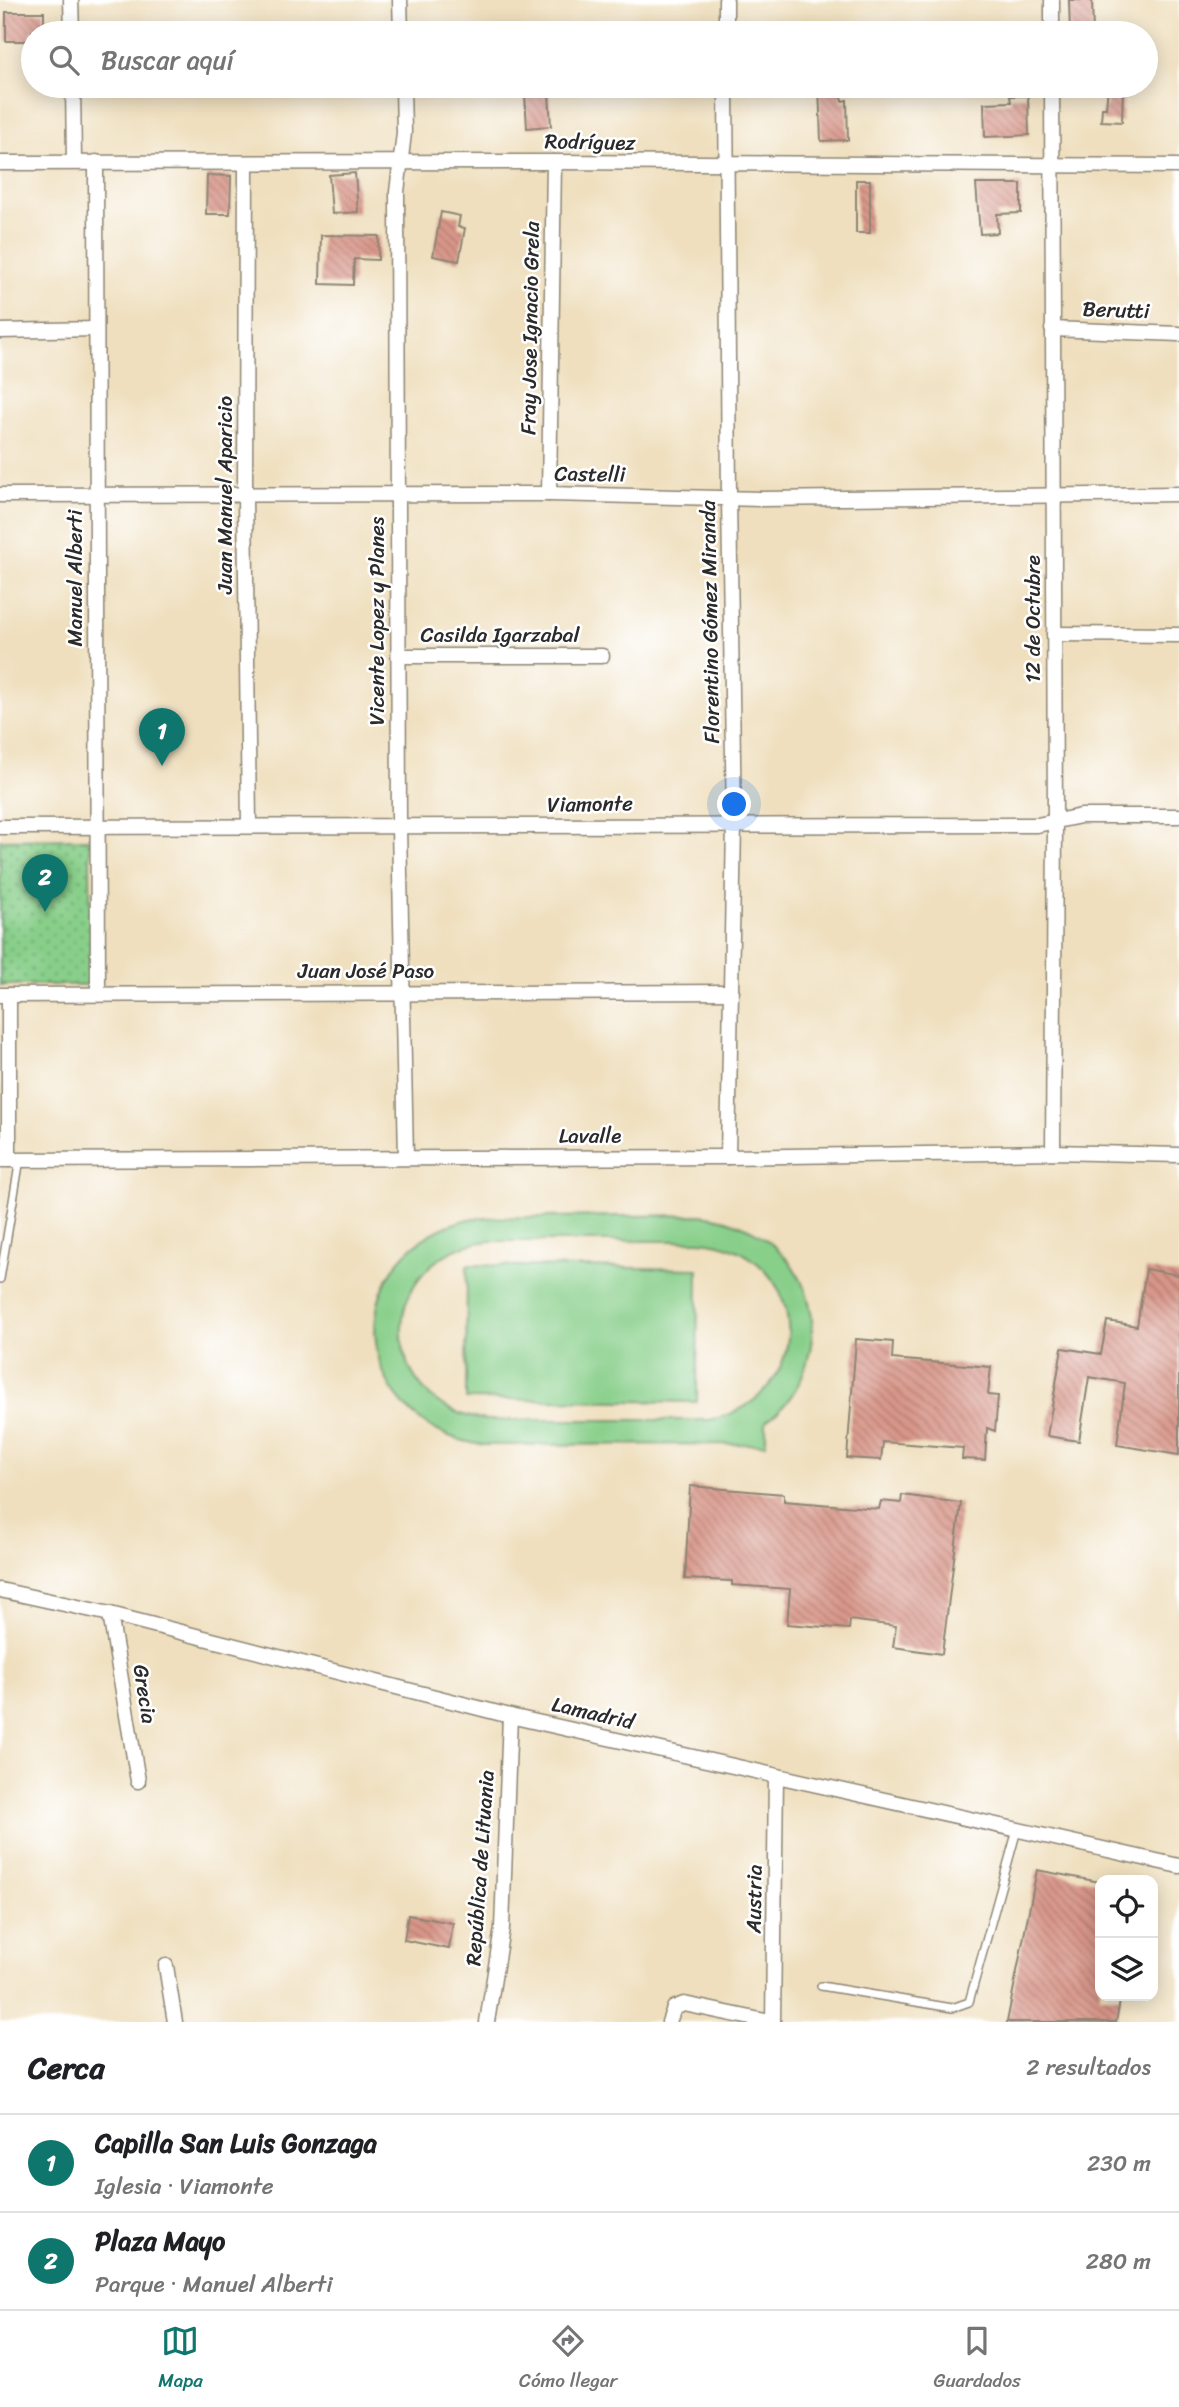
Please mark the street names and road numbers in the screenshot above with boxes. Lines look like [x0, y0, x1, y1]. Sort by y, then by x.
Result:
street label: Rodríguez [544, 122, 637, 162]
street label: Fray Jose Ignacio Grela [509, 220, 551, 435]
street label: Berutti [1082, 290, 1151, 330]
street label: Juan Manuel Aparicio [206, 396, 244, 595]
street label: Castelli [554, 454, 627, 494]
street label: Florentino Gómez Miranda [689, 500, 731, 744]
street label: Manuel Alberti [56, 508, 94, 646]
street label: Vicente Lopez y Planes [358, 516, 396, 725]
street label: 12 de Octubre [1014, 555, 1052, 683]
street label: Casilda Igarzabal [421, 616, 580, 654]
street label: Viamonte [547, 784, 633, 824]
street label: Juan José Paso [297, 952, 435, 990]
street label: Lavalle [559, 1117, 621, 1155]
street label: Grecia [122, 1662, 168, 1727]
street label: Lamadrid [548, 1685, 640, 1741]
street label: República de Lituania [454, 1768, 506, 1967]
street label: Austria [734, 1864, 774, 1935]

